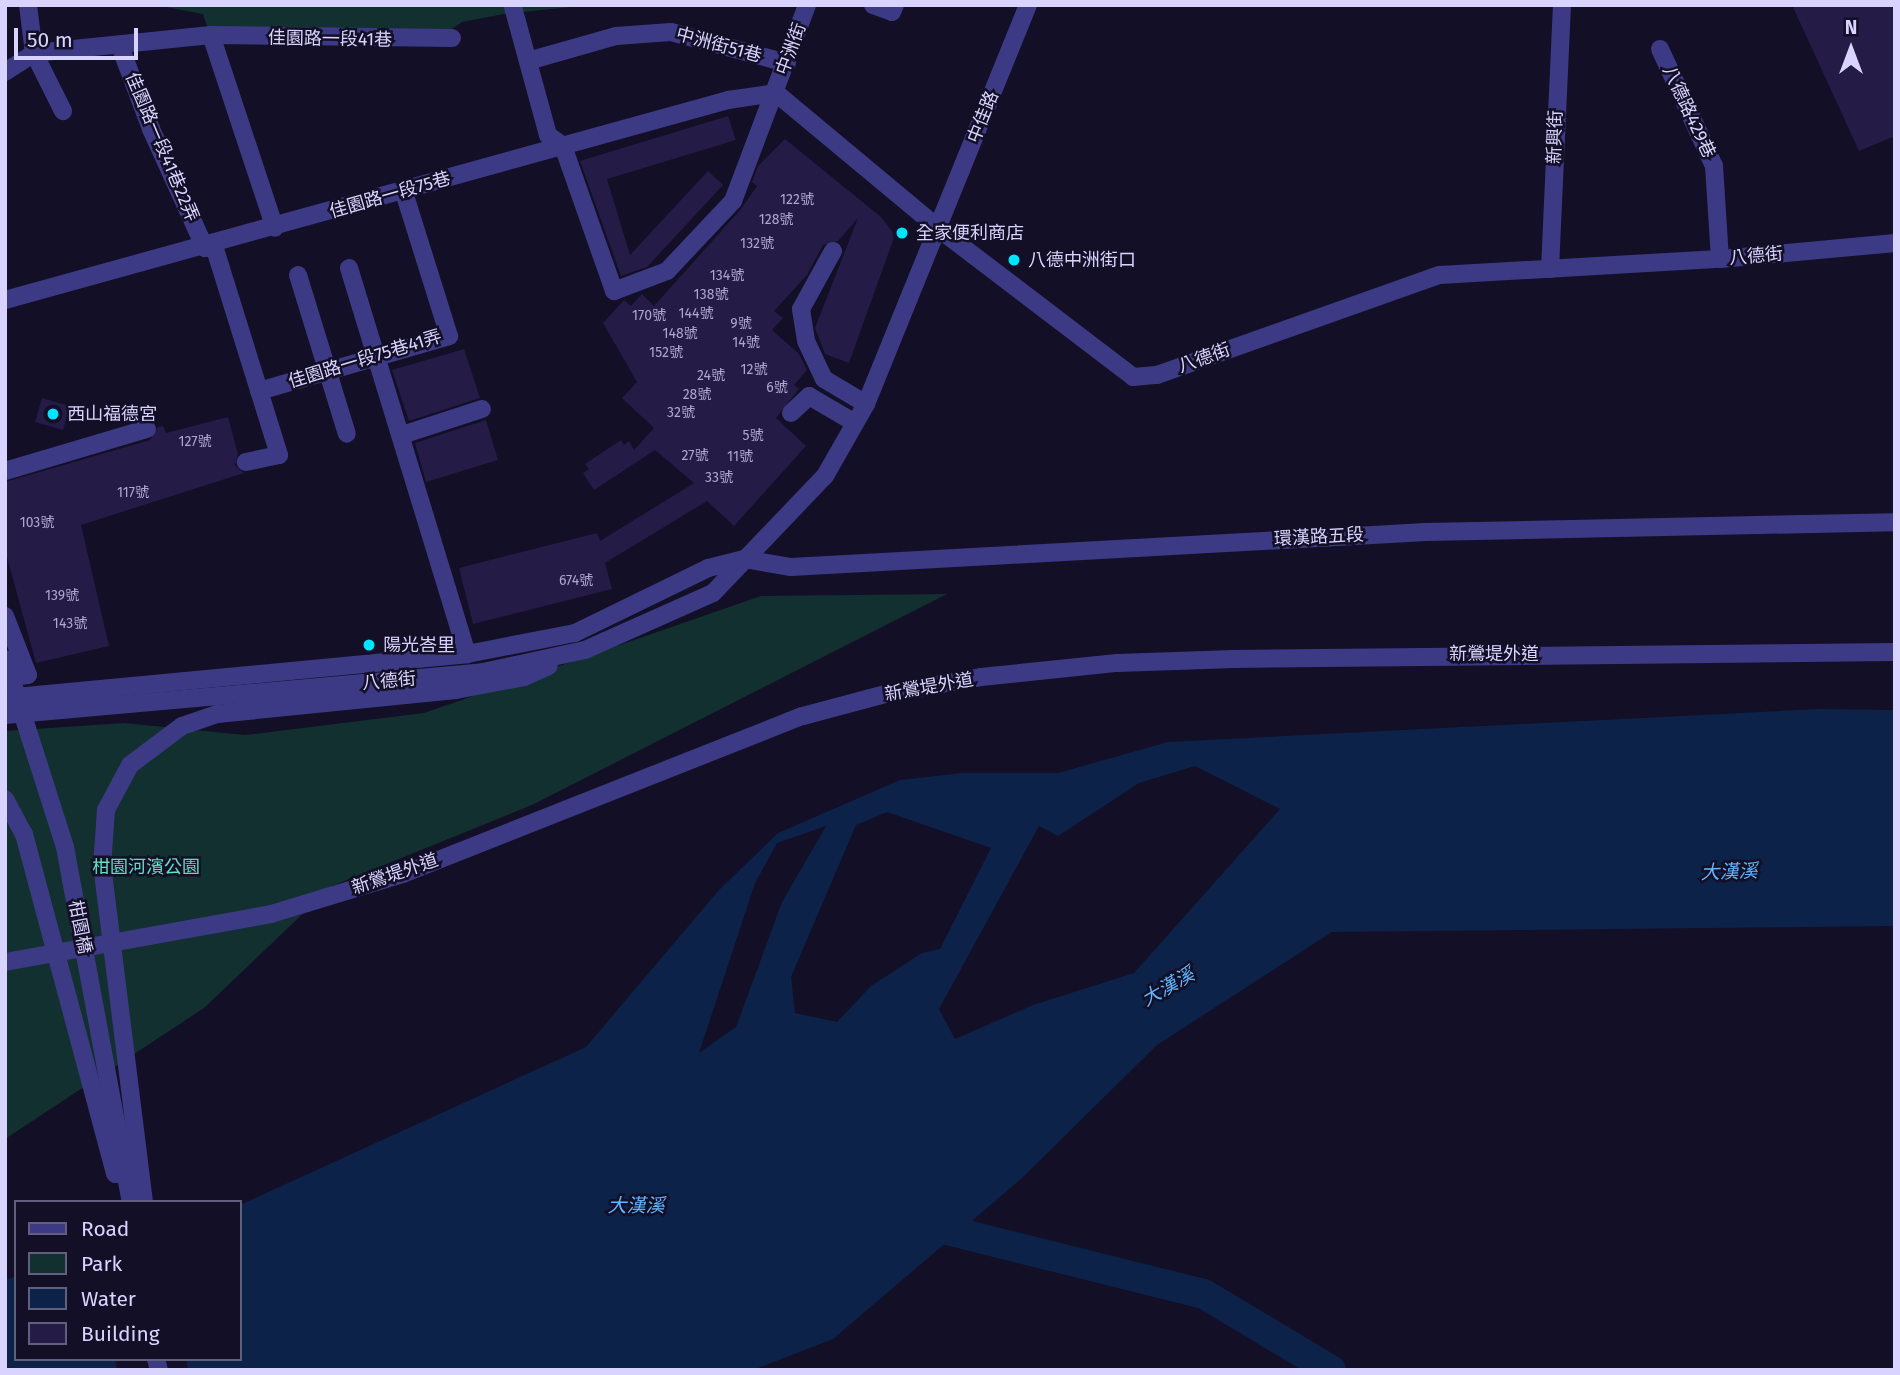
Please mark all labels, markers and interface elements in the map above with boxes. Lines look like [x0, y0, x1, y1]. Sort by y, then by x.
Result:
scale bar [18, 14, 142, 58]
north arrow [1816, 14, 1886, 84]
text: N [1845, 16, 1857, 39]
street label: 中洲街 [772, 20, 810, 78]
street label: 中洲街51巷 [674, 23, 764, 67]
text: 50 m [27, 27, 73, 53]
street label: 佳園路一段41巷 [268, 27, 392, 51]
street label: 八德路429巷 [1658, 62, 1720, 162]
street label: 佳園路一段41巷22弄 [121, 69, 203, 225]
street label: 中佳路 [963, 88, 1003, 146]
street label: 新興街 [1543, 110, 1567, 164]
street label: 佳園路一段75巷 [327, 167, 453, 223]
house number: 122號 [780, 192, 814, 208]
house number: 128號 [759, 212, 793, 228]
place label: 全家便利商店 [916, 222, 1024, 244]
marker: 全家便利商店 [894, 225, 910, 241]
house number: 132號 [740, 236, 774, 252]
street label: 八德街 [1728, 243, 1784, 269]
place label: 八德中洲街口 [1028, 249, 1136, 271]
marker: 八德中洲街口 [1006, 252, 1022, 268]
house number: 134號 [710, 268, 744, 284]
house number: 138號 [694, 287, 728, 303]
house number: 144號 [679, 306, 713, 322]
house number: 170號 [632, 308, 666, 324]
house number: 9號 [730, 316, 752, 332]
street label: 佳園路一段75巷41弄 [286, 325, 444, 393]
house number: 148號 [662, 326, 698, 342]
house number: 14號 [732, 335, 760, 351]
street label: 八德街 [1175, 339, 1233, 377]
house number: 152號 [649, 345, 683, 361]
house number: 12號 [741, 362, 767, 378]
house number: 24號 [697, 368, 725, 384]
house number: 6號 [766, 380, 788, 396]
house number: 28號 [683, 387, 711, 403]
place label: 西山福德宮 [67, 403, 157, 425]
house number: 32號 [667, 405, 695, 421]
marker: 西山福德宮 [45, 406, 61, 422]
house number: 5號 [742, 428, 764, 444]
house number: 127號 [178, 434, 212, 450]
house number: 27號 [681, 448, 709, 464]
house number: 11號 [727, 449, 753, 465]
house number: 33號 [705, 470, 733, 486]
house number: 117號 [117, 485, 149, 501]
house number: 103號 [20, 515, 54, 531]
street label: 環漢路五段 [1273, 524, 1365, 550]
house number: 674號 [559, 573, 593, 589]
house number: 139號 [45, 588, 79, 604]
house number: 143號 [53, 616, 87, 632]
place label: 陽光峇里 [383, 634, 455, 656]
marker: 陽光峇里 [361, 637, 377, 653]
street label: 新鶯堤外道 [1449, 643, 1539, 665]
street label: 八德街 [361, 668, 417, 694]
street label: 新鶯堤外道 [883, 669, 975, 705]
street label: 新鶯堤外道 [349, 849, 441, 899]
park label: 柑園河濱公園 [92, 856, 200, 878]
water label: 大漢溪 [1700, 860, 1758, 884]
street label: 柑園橋 [64, 898, 96, 956]
water label: 大漢溪 [1138, 963, 1198, 1011]
water label: 大漢溪 [608, 1195, 664, 1217]
legend [14, 1200, 242, 1361]
text: Road [81, 1216, 129, 1242]
text: Park [81, 1251, 122, 1277]
text: Water [81, 1286, 136, 1312]
text: Building [81, 1321, 160, 1347]

